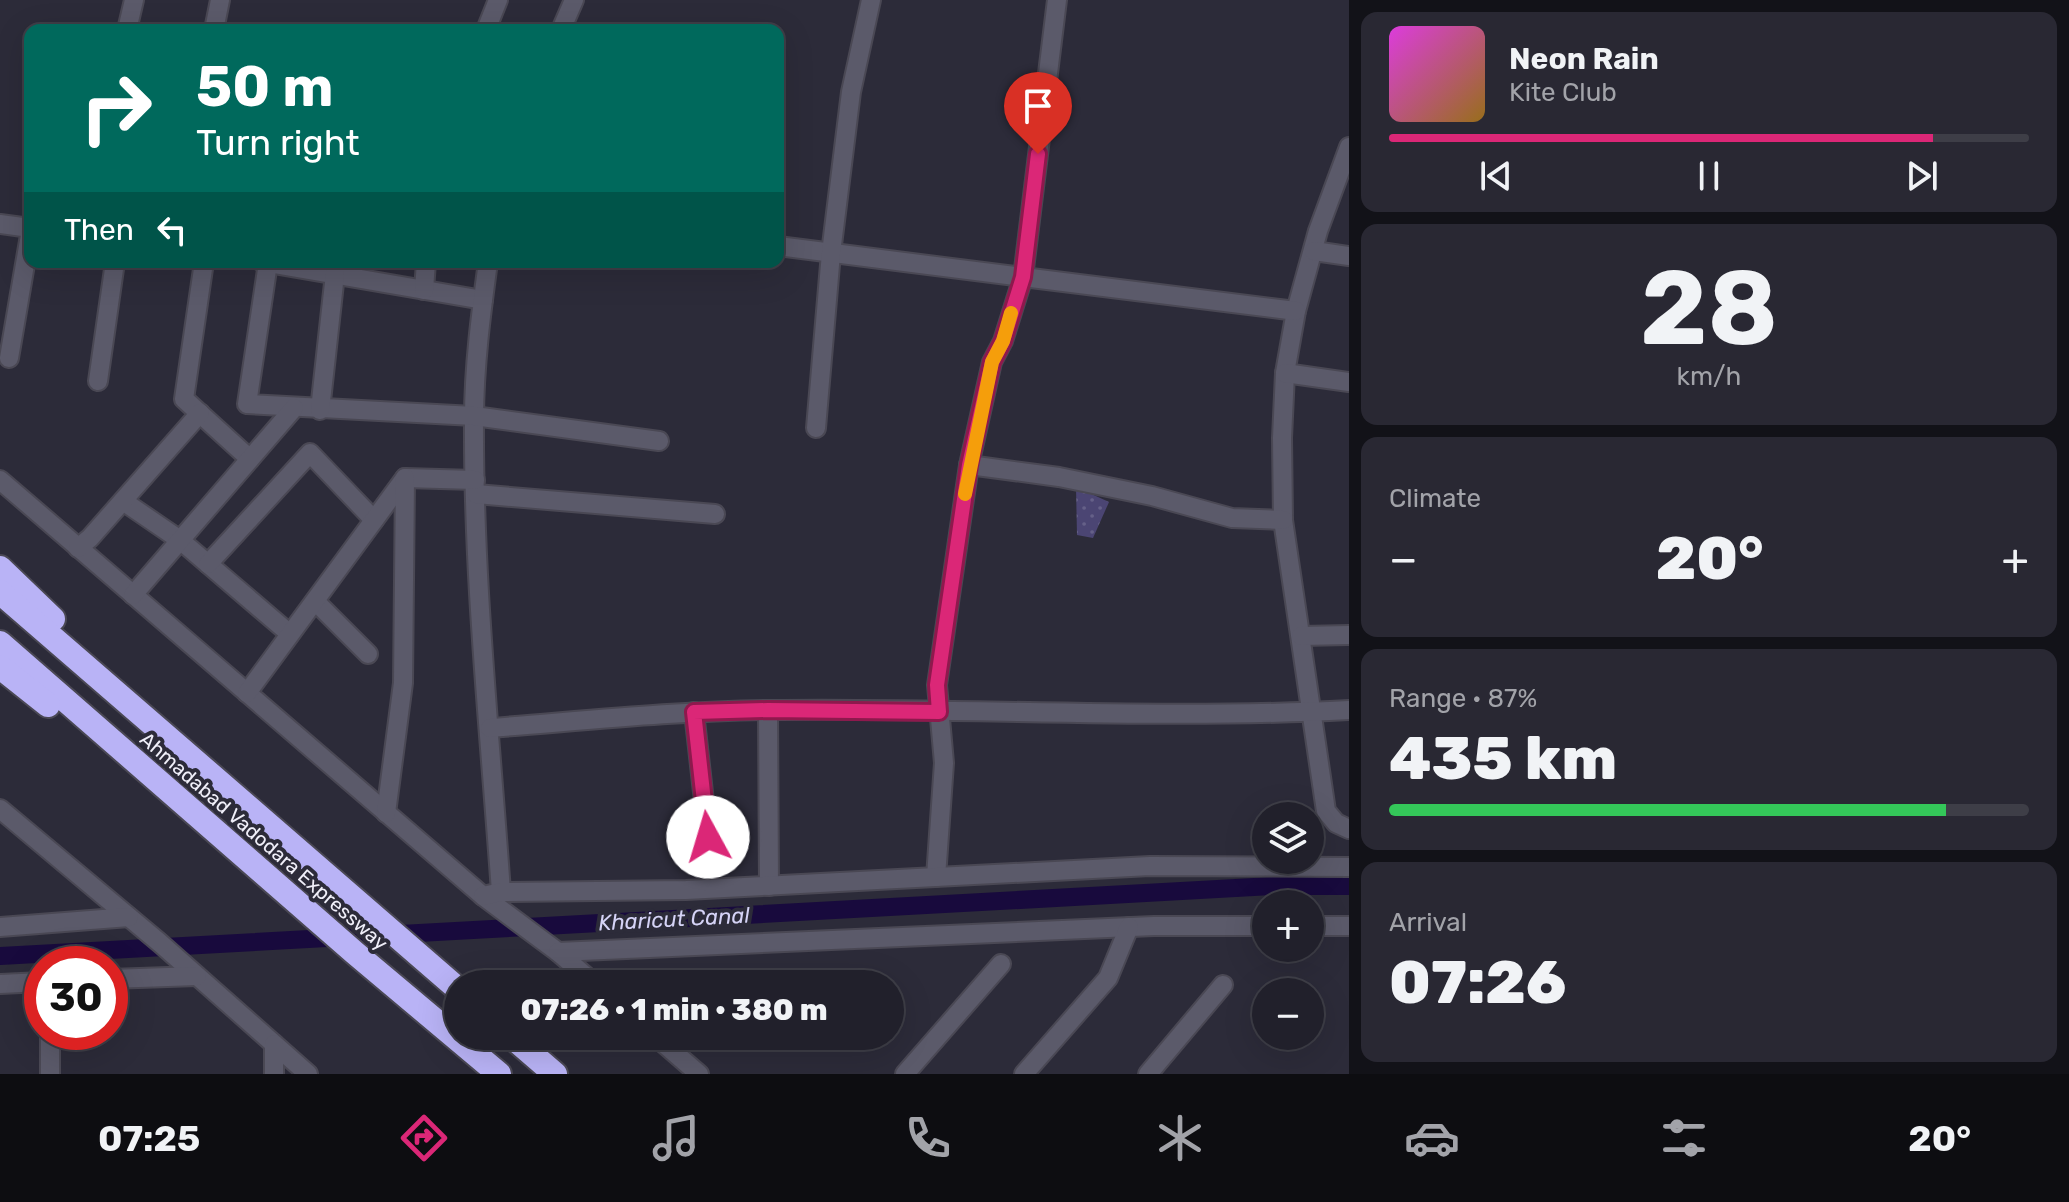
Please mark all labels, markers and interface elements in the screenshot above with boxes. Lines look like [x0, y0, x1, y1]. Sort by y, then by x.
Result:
text: Neon Rain [1509, 41, 1659, 77]
text: 50 m [196, 54, 333, 120]
icon: right [64, 56, 168, 160]
pin [1004, 72, 1072, 154]
text: Kite Club [1509, 77, 1617, 108]
icon: arrive [1016, 84, 1060, 128]
text: Turn right [196, 121, 360, 164]
icon: previous [1474, 154, 1518, 198]
icon: pause [1687, 154, 1731, 198]
icon: next [1900, 154, 1944, 198]
icon: left [150, 208, 194, 252]
text: Then [64, 212, 134, 248]
text: 28 [1640, 247, 1778, 370]
text: km/h [1677, 361, 1741, 392]
text: Climate [1389, 483, 1481, 514]
text: 20° [1656, 523, 1763, 594]
text: − [1389, 533, 1418, 585]
text: + [2002, 533, 2029, 585]
text: Range · 87% [1389, 683, 1537, 714]
text: 435 km [1389, 723, 1617, 794]
street label: Ahmadabad Vadodara Expressway [135, 727, 393, 955]
position arrow [666, 795, 750, 879]
map controls [1252, 802, 1324, 1050]
button: layers [1252, 802, 1324, 874]
button: + [1252, 890, 1324, 962]
water label: Kharicut Canal [598, 902, 751, 936]
text: Arrival [1389, 907, 1467, 938]
speed limit sign: 30 [24, 946, 128, 1050]
text: 07:26 [1389, 947, 1566, 1018]
button: − [1252, 978, 1324, 1050]
text: 07:26 · 1 min · 380 m [521, 992, 828, 1028]
icon: directions [396, 1110, 452, 1166]
icon: music [648, 1110, 704, 1166]
icon: phone [900, 1110, 956, 1166]
icon: climate [1152, 1110, 1208, 1166]
icon: car [1404, 1110, 1460, 1166]
icon: filters [1656, 1110, 1712, 1166]
text: 07:25 [98, 1117, 200, 1160]
text: 20° [1908, 1117, 1971, 1160]

